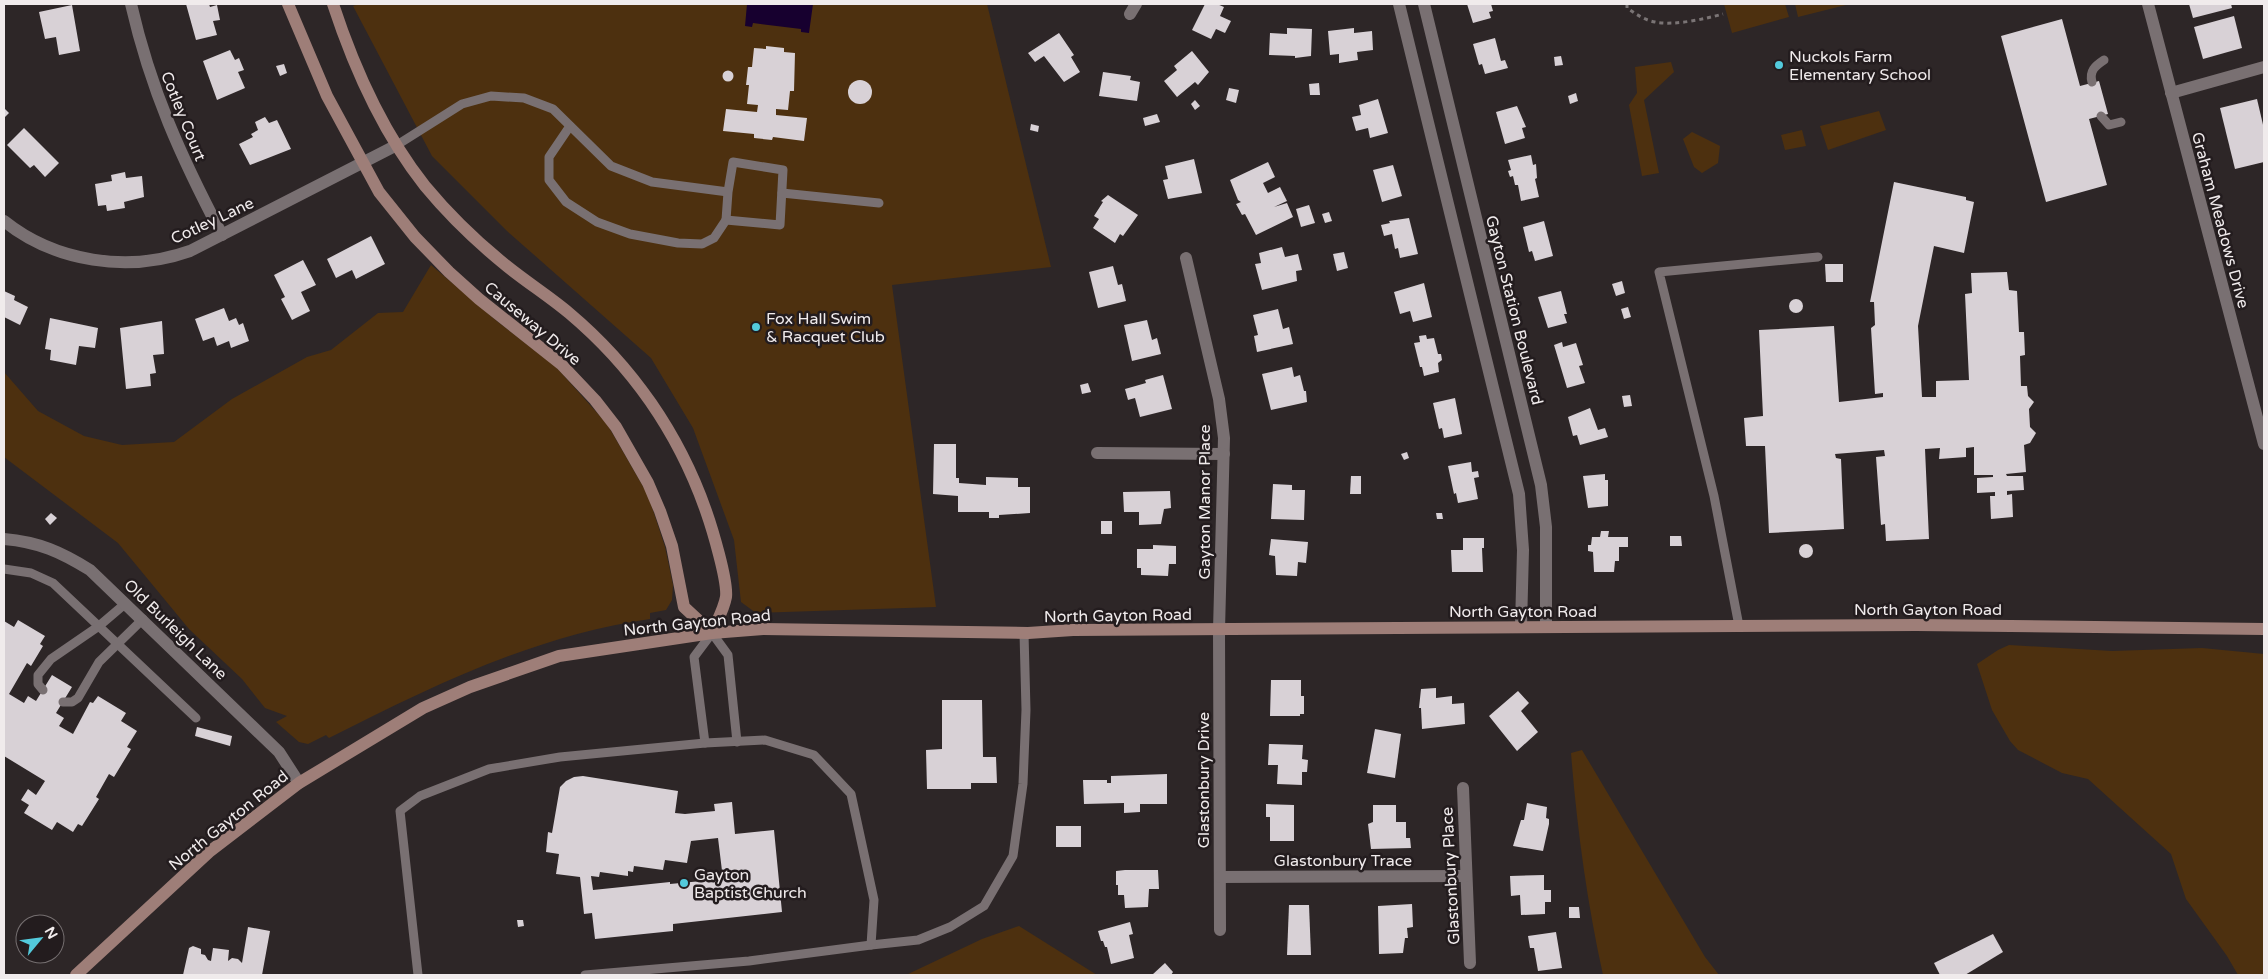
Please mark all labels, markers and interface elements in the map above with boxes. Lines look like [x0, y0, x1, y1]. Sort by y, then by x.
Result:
place label: Nuckols Farm Elementary School [1789, 47, 1931, 85]
marker: Nuckols Farm Elementary School [1773, 59, 1785, 71]
street label: Cotley Court [156, 69, 210, 164]
street label: Graham Meadows Drive [2187, 130, 2253, 311]
street label: Cotley Lane [168, 193, 257, 249]
street label: Gayton Station Boulevard [1481, 213, 1547, 407]
street label: Causeway Drive [480, 278, 585, 370]
place label: Fox Hall Swim & Racquet Club [766, 309, 885, 347]
marker: Fox Hall Swim & Racquet Club [750, 321, 762, 333]
street label: Gayton Manor Place [1195, 425, 1215, 579]
street label: Old Burleigh Lane [119, 575, 231, 684]
street label: North Gayton Road [1854, 600, 2002, 620]
street label: North Gayton Road [1449, 602, 1597, 622]
street label: North Gayton Road [622, 605, 772, 641]
street label: North Gayton Road [1044, 605, 1192, 627]
street label: Glastonbury Drive [1194, 712, 1214, 848]
street label: North Gayton Road [165, 766, 293, 875]
street label: Glastonbury Place [1437, 806, 1465, 945]
street label: Glastonbury Trace [1274, 851, 1412, 871]
place label: Gayton Baptist Church [694, 865, 807, 903]
marker: Gayton Baptist Church [678, 877, 690, 889]
north arrow [15, 914, 65, 964]
text: N [41, 924, 61, 942]

